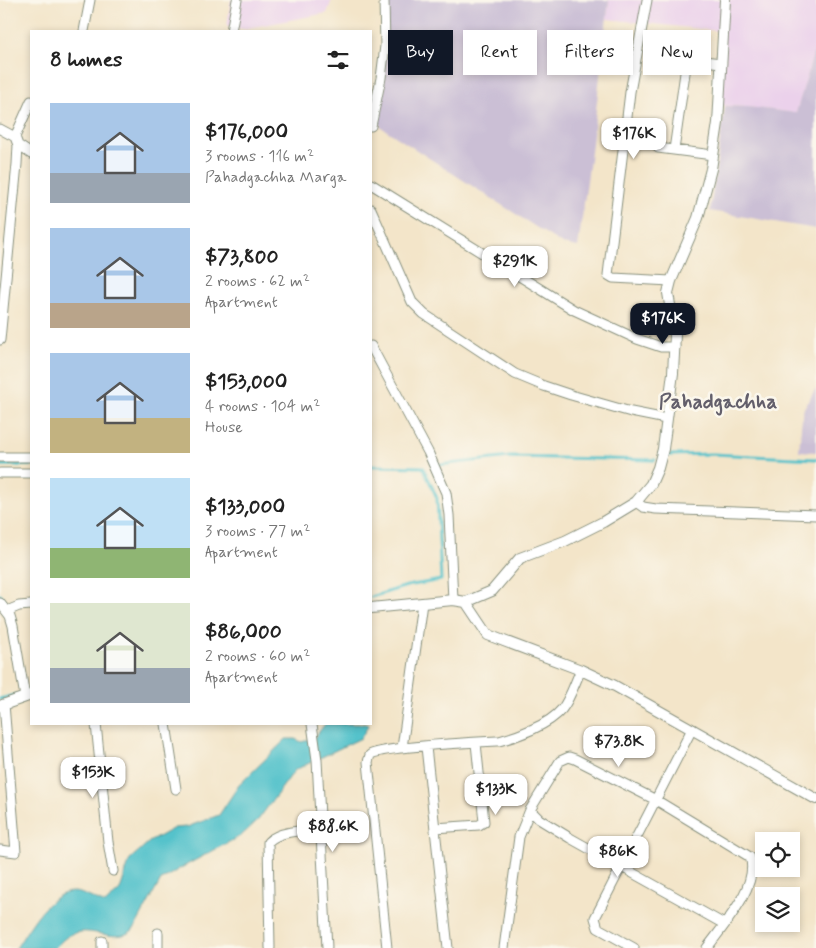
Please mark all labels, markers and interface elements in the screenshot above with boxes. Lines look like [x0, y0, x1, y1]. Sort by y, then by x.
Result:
chip: Buy [388, 30, 453, 75]
chip: Rent [463, 30, 537, 75]
chip: Filters [547, 30, 633, 75]
chip: New [643, 30, 711, 75]
text: 8 homes [50, 46, 122, 74]
icon: filters [324, 46, 352, 74]
text: $176,000 [205, 118, 288, 146]
pin: $176K [599, 118, 669, 160]
icon: home [90, 123, 150, 183]
text: $176K [612, 123, 656, 144]
text: 3 rooms · 116 m² [205, 146, 314, 167]
text: Pahadgachha Marga [205, 167, 346, 188]
text: $73,800 [205, 243, 279, 271]
pin: $291K [480, 246, 550, 288]
icon: home [90, 248, 150, 308]
text: $291K [493, 251, 537, 272]
text: 2 rooms · 62 m² [205, 271, 310, 292]
text: Apartment [205, 292, 278, 313]
pin: $176K [628, 302, 698, 345]
text: $176K [641, 308, 685, 329]
text: $153,000 [205, 368, 287, 396]
icon: home [90, 373, 150, 433]
district label: Pahadgachha [659, 388, 777, 416]
text: 4 rooms · 104 m² [205, 396, 320, 417]
text: House [205, 417, 243, 438]
text: $133,000 [205, 493, 285, 521]
icon: home [90, 498, 150, 558]
text: 3 rooms · 77 m² [205, 521, 310, 542]
text: Apartment [205, 542, 278, 563]
text: $86,000 [205, 618, 282, 646]
icon: home [90, 623, 150, 683]
text: 2 rooms · 60 m² [205, 646, 310, 667]
text: Apartment [205, 667, 278, 688]
pin: $73.8K [578, 726, 660, 768]
text: $73.8K [594, 731, 644, 752]
pin: $153K [58, 756, 128, 799]
text: $153K [72, 762, 114, 783]
pin: $133K [461, 774, 531, 816]
text: $133K [475, 779, 517, 800]
pin: $88.6K [292, 810, 374, 853]
text: $88.6K [308, 816, 358, 837]
map controls [755, 832, 800, 932]
button: locate [755, 832, 800, 877]
pin: $86K [588, 836, 648, 878]
text: $86K [599, 841, 637, 862]
button: layers [755, 887, 800, 932]

